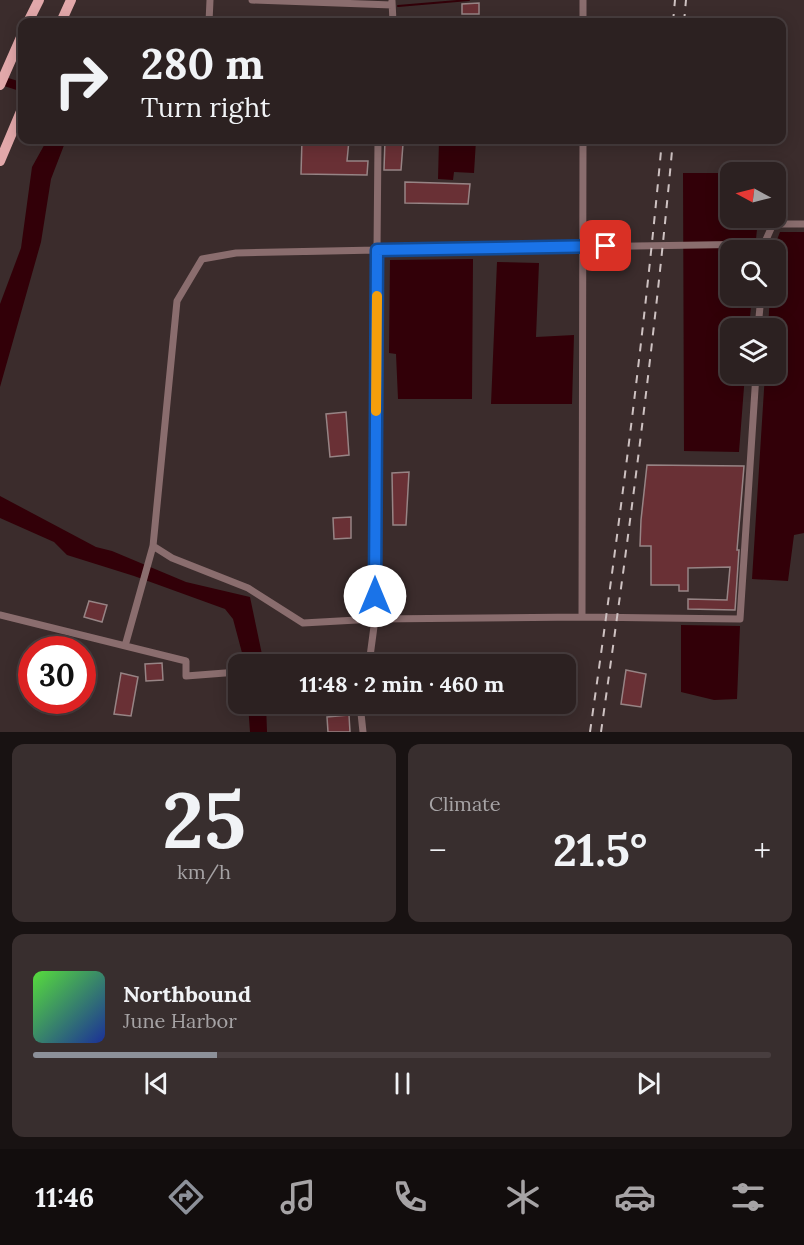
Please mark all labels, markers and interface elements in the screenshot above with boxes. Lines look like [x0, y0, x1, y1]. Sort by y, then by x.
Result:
text: 280 m [141, 37, 264, 91]
icon: right [42, 42, 120, 120]
text: Turn right [141, 90, 270, 124]
north arrow [720, 162, 786, 228]
map controls [720, 162, 786, 384]
pin [580, 220, 631, 271]
icon: arrive [589, 229, 622, 262]
button: search [720, 240, 786, 306]
button: layers [720, 318, 786, 384]
position arrow [343, 564, 407, 628]
speed limit sign: 30 [18, 636, 96, 714]
text: 11:48 · 2 min · 460 m [300, 670, 504, 698]
text: 25 [162, 770, 246, 869]
text: Climate [429, 791, 501, 816]
text: 21.5° [553, 821, 647, 878]
text: − [429, 829, 447, 871]
text: + [753, 829, 771, 871]
text: km/h [177, 859, 231, 884]
text: Northbound [123, 980, 251, 1008]
text: June Harbor [123, 1008, 237, 1033]
icon: previous [140, 1067, 173, 1100]
icon: pause [386, 1067, 419, 1100]
icon: next [632, 1067, 665, 1100]
icon: directions [165, 1176, 207, 1218]
icon: music [277, 1176, 319, 1218]
icon: phone [389, 1176, 431, 1218]
icon: climate [502, 1176, 544, 1218]
icon: car [614, 1176, 656, 1218]
icon: filters [727, 1176, 769, 1218]
text: 11:46 [35, 1180, 94, 1214]

